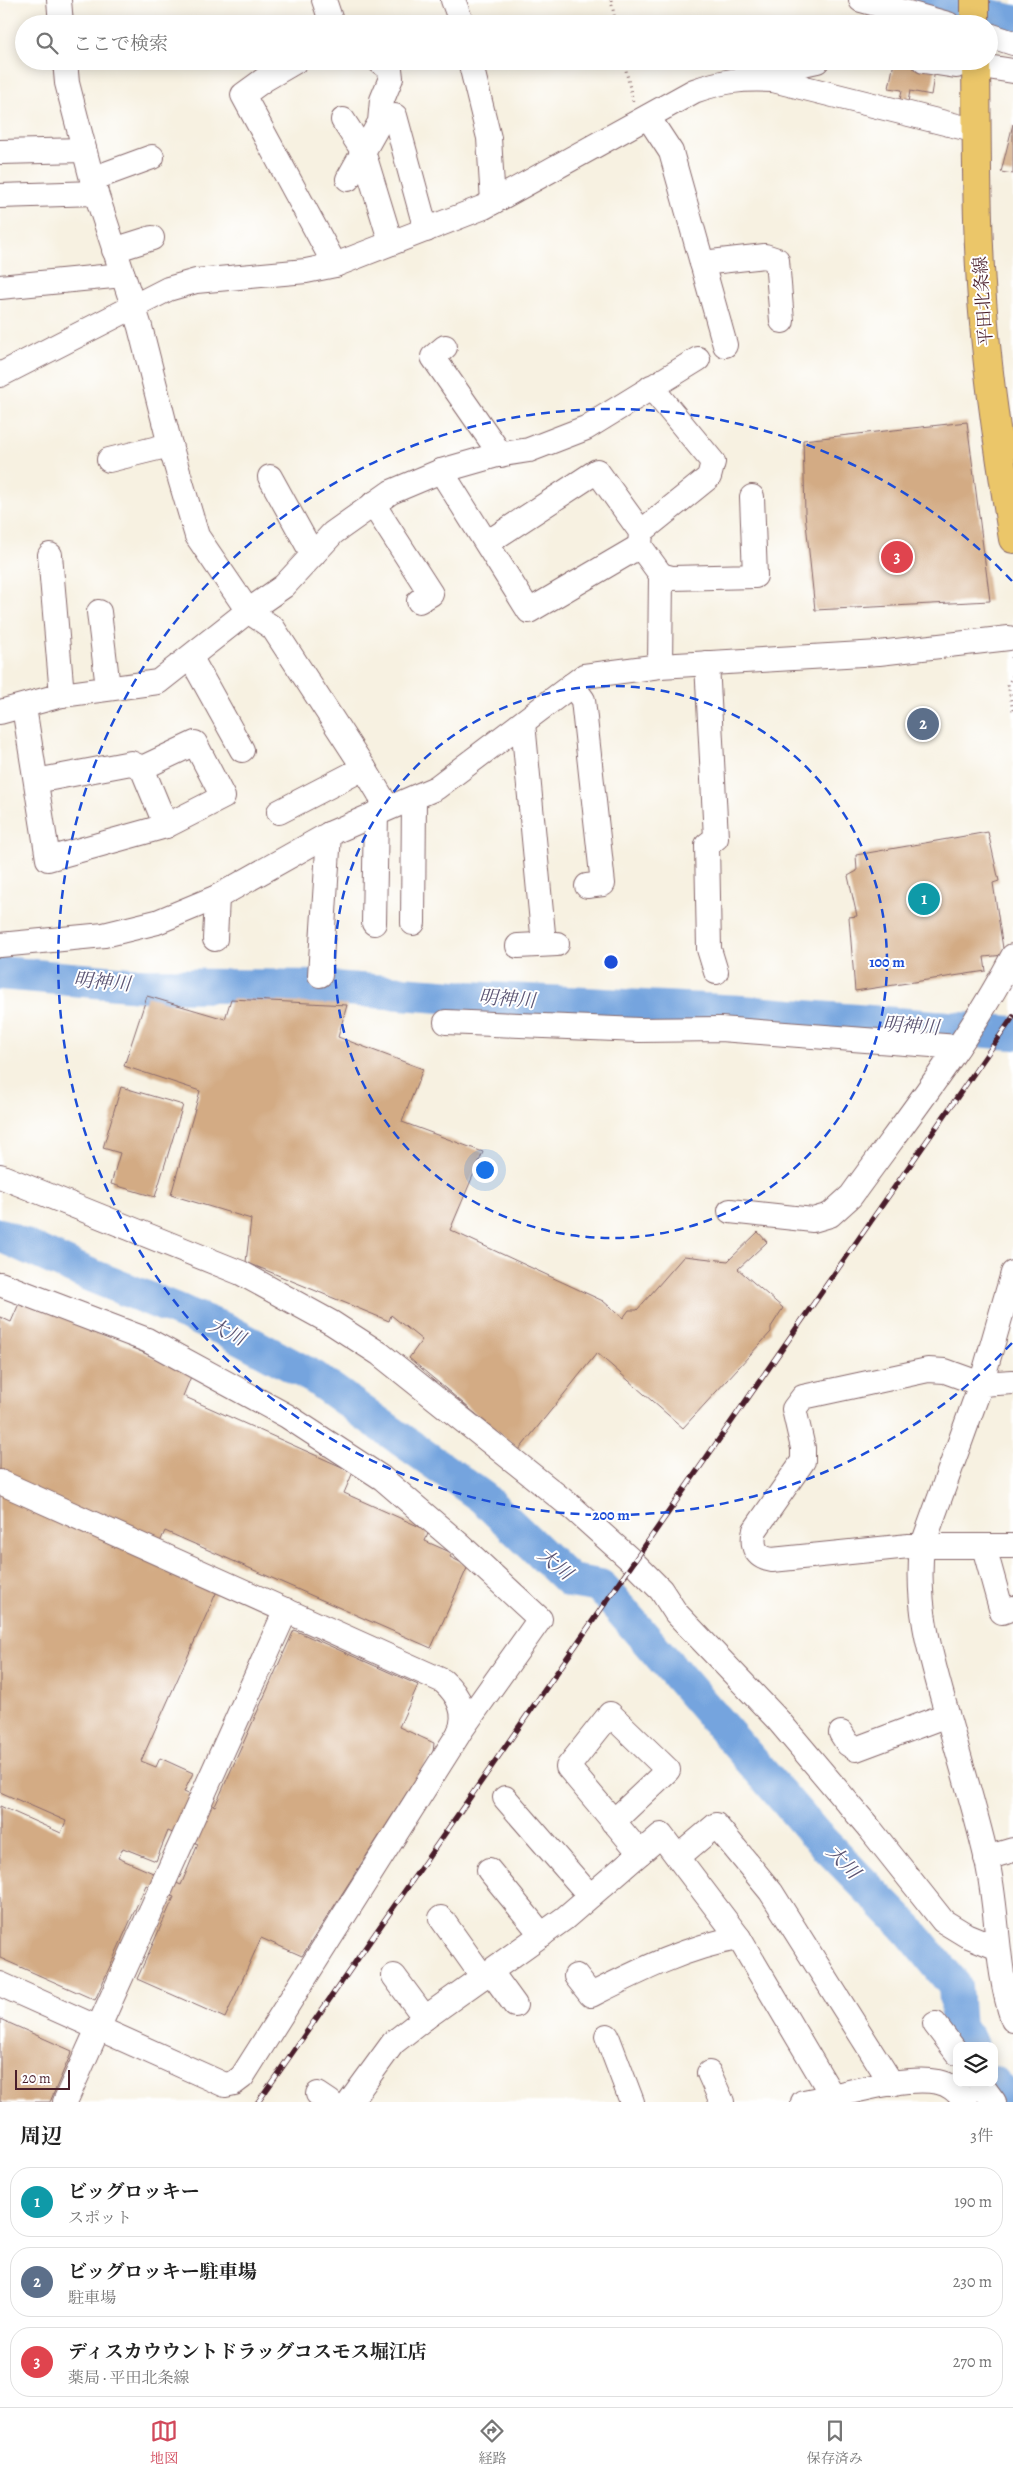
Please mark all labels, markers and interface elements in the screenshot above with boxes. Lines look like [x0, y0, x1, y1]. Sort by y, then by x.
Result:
search box [15, 15, 998, 70]
icon: search [33, 29, 61, 57]
text: ここで検索 [73, 31, 168, 57]
street label: 平田北条線 [968, 255, 998, 347]
pin: 3 [881, 538, 913, 576]
pin: 2 [907, 705, 939, 743]
pin: 1 [908, 880, 940, 918]
text: 100 m [869, 952, 905, 972]
centre of rings [602, 953, 620, 971]
water label: 明神川 [72, 967, 134, 998]
water label: 明神川 [478, 984, 538, 1014]
water label: 明神川 [882, 1011, 942, 1041]
your location [472, 1157, 498, 1183]
water label: 大川 [204, 1312, 252, 1353]
text: 200 m [592, 1505, 630, 1525]
water label: 大川 [532, 1542, 579, 1587]
water label: 大川 [820, 1839, 867, 1886]
map controls [953, 2042, 998, 2087]
button: layers [953, 2042, 998, 2087]
scale bar [15, 2067, 70, 2090]
text: 20 m [22, 2069, 51, 2088]
text: 周辺 [20, 2122, 62, 2150]
text: 3件 [970, 2125, 993, 2147]
text: ビッグロッキー [68, 2179, 200, 2205]
text: 1 [34, 2191, 40, 2213]
text: 190 m [954, 2191, 992, 2213]
text: スポット [68, 2207, 132, 2229]
text: ビッグロッキー駐車場 [68, 2259, 257, 2285]
text: 2 [33, 2271, 41, 2293]
text: 230 m [953, 2271, 992, 2293]
text: 駐車場 [68, 2287, 116, 2309]
text: ディスカウウントドラッグコスモス堀江店 [68, 2339, 427, 2365]
text: 3 [34, 2351, 40, 2373]
text: 270 m [953, 2351, 992, 2373]
text: 薬局 · 平田北条線 [68, 2367, 190, 2389]
tab: 地図 [150, 2417, 178, 2468]
tab: 経路 [478, 2417, 506, 2468]
tab: 保存済み [807, 2417, 863, 2468]

